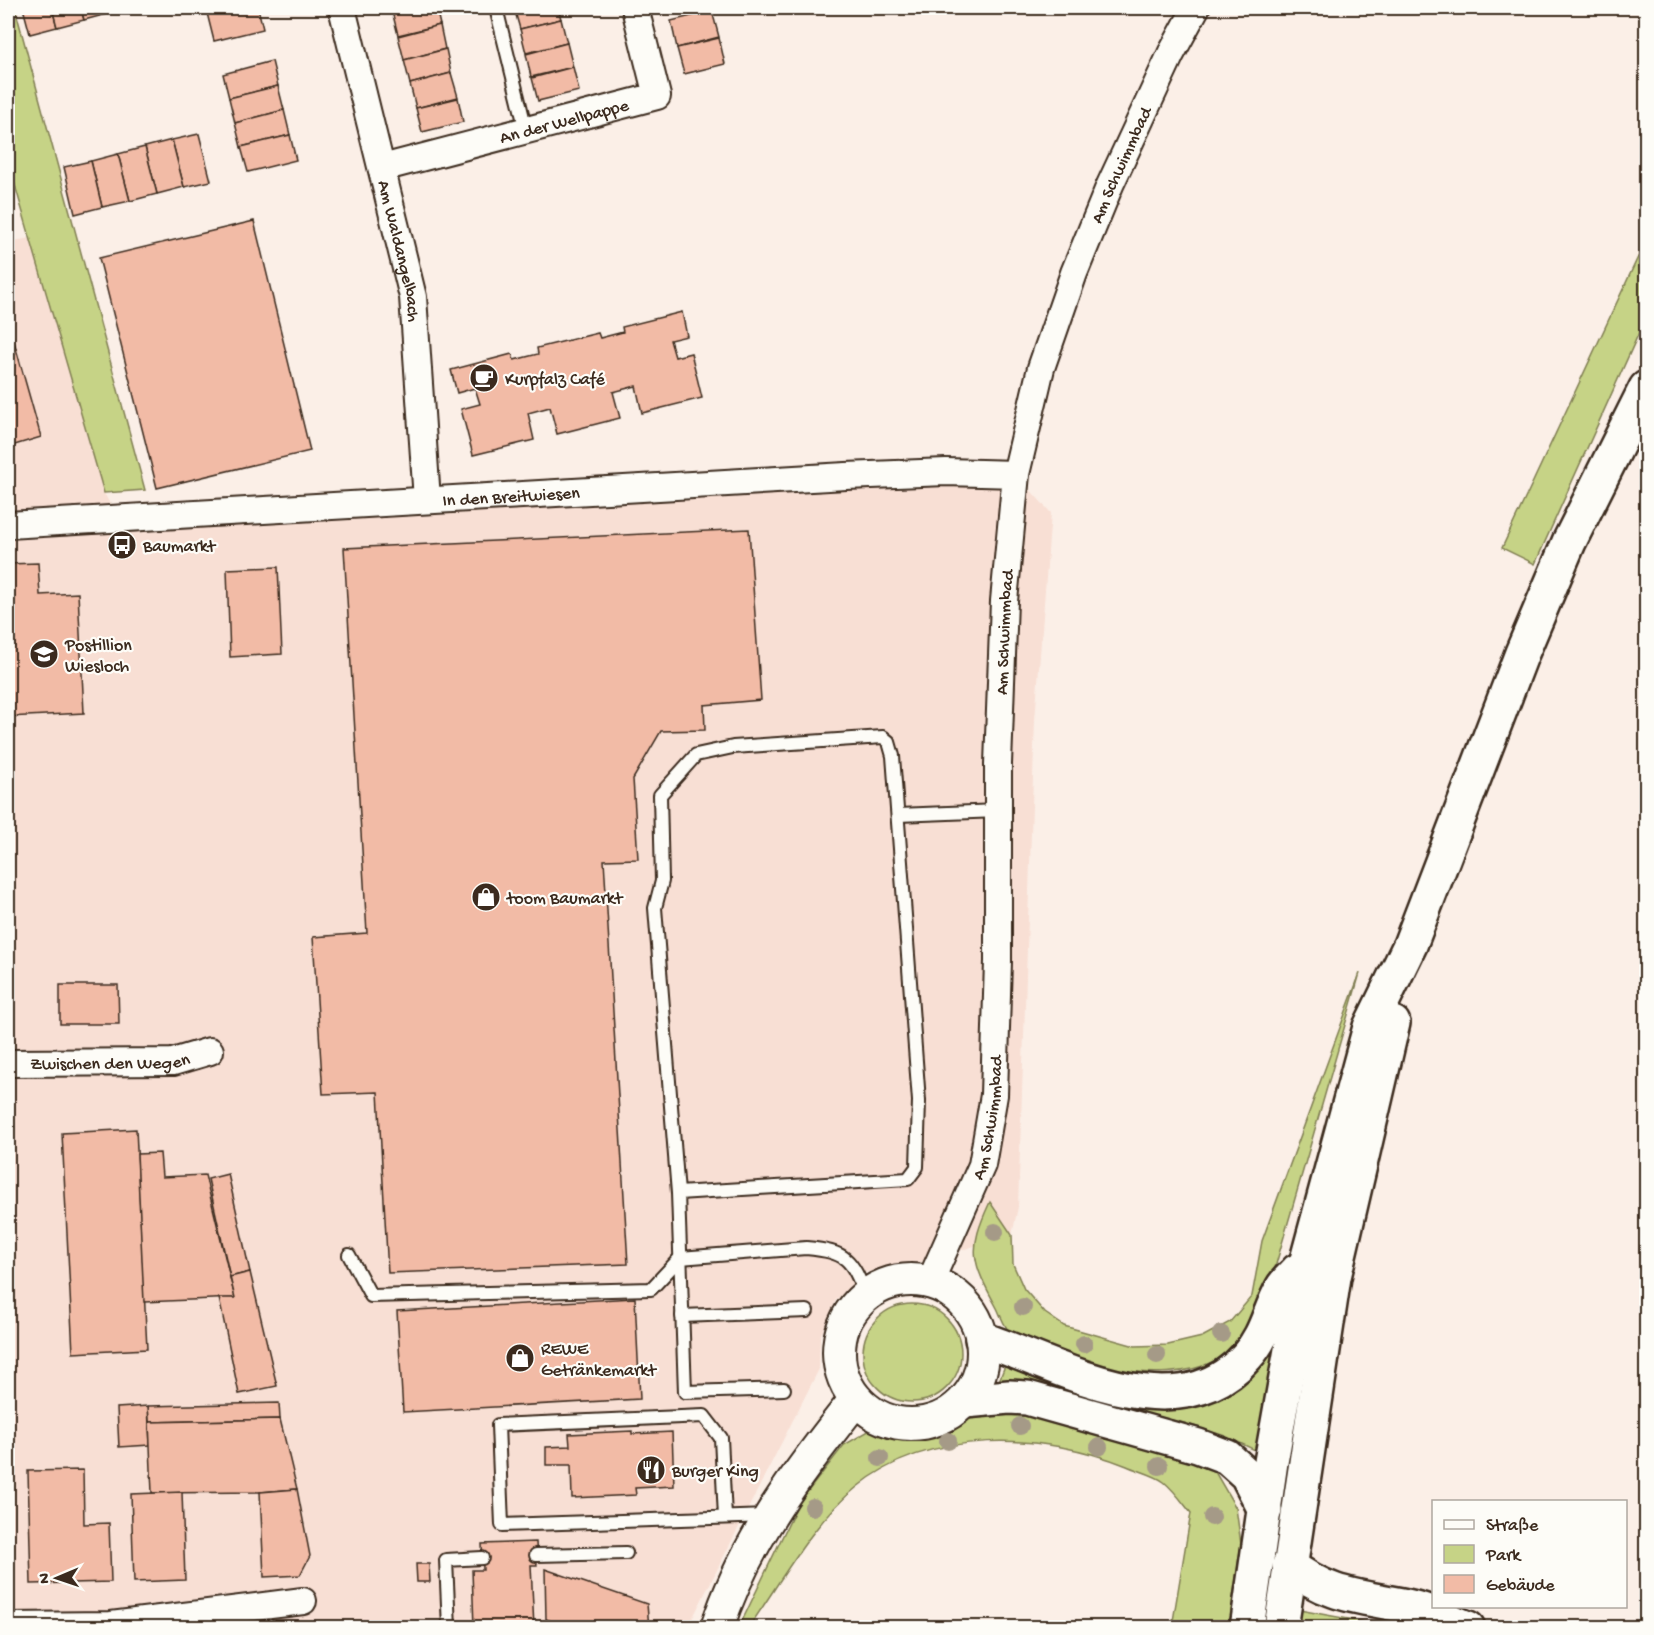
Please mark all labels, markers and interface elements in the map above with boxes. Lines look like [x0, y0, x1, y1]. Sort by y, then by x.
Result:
street label: An der Wellpappe [498, 96, 632, 150]
street label: Am Schwimmbad [1087, 103, 1158, 227]
street label: Am Waldangelbach [372, 179, 423, 323]
cafe icon: Kurpfalz Café [468, 362, 500, 394]
place label: Kurpfalz Café [505, 370, 606, 391]
street label: In den Breitwiesen [442, 484, 581, 513]
bus stop icon: Baumarkt [106, 529, 138, 561]
place label: Baumarkt [142, 537, 217, 558]
street label: Am Schwimmbad [993, 568, 1020, 695]
place label: Postillion Wiesloch [64, 636, 132, 678]
school or university icon: Postillion Wiesloch [28, 638, 60, 670]
shop icon: toom Baumarkt [470, 881, 502, 913]
place label: toom Baumarkt [506, 889, 624, 910]
street label: Zwischen den Wegen [30, 1049, 193, 1076]
street label: Am Schwimmbad [969, 1054, 1008, 1184]
place label: REWE Getränkemarkt [541, 1340, 657, 1382]
shop icon: REWE Getränkemarkt [504, 1342, 536, 1374]
restaurant icon: Burger King [635, 1454, 667, 1486]
place label: Burger King [671, 1462, 759, 1483]
legend [1432, 1500, 1627, 1608]
text: Straße [1486, 1516, 1539, 1537]
text: Park [1485, 1546, 1522, 1567]
north arrow [27, 1548, 87, 1608]
text: N [36, 1572, 55, 1584]
text: Gebäude [1486, 1576, 1555, 1597]

